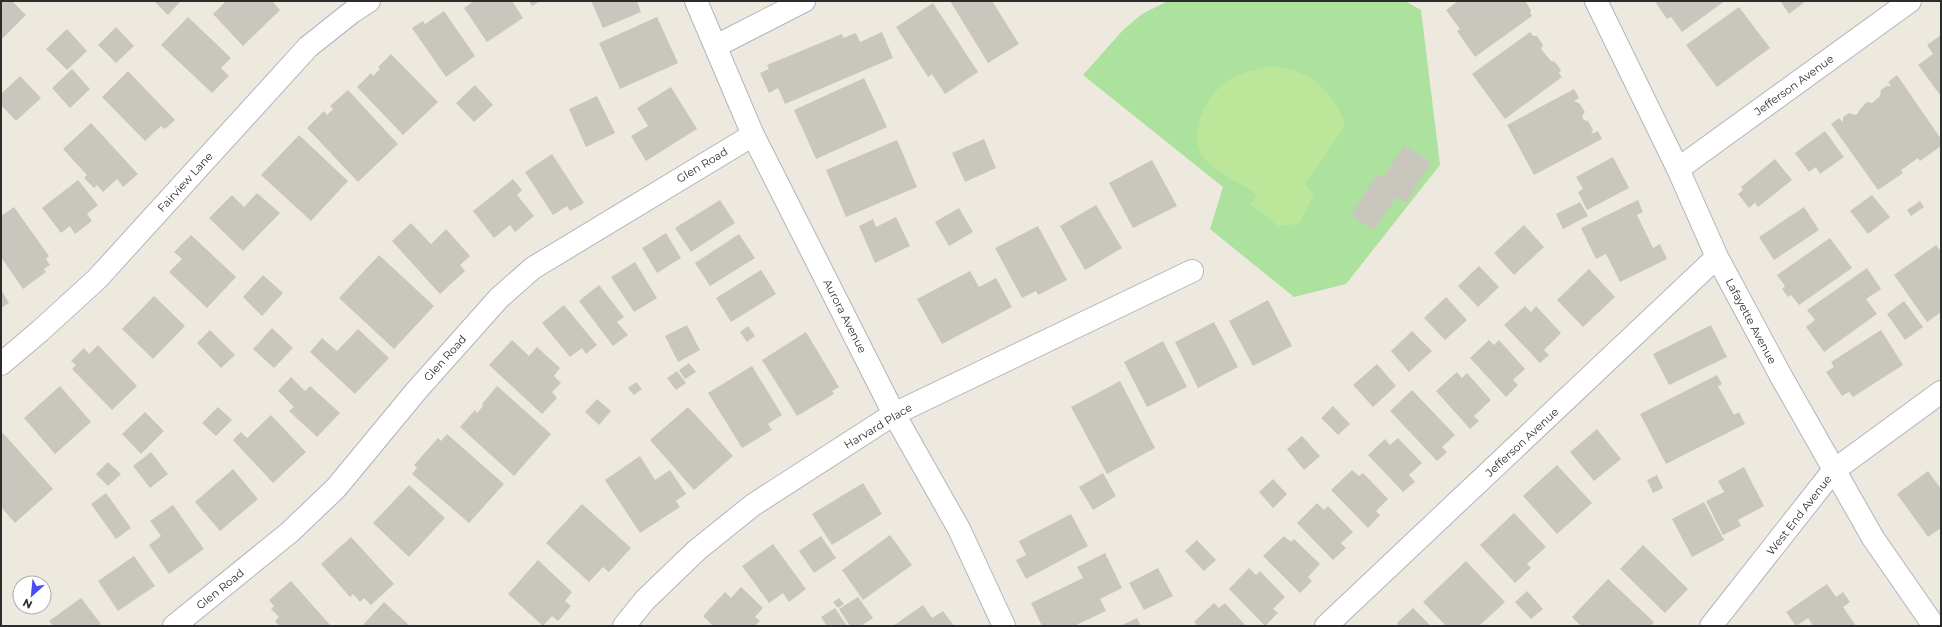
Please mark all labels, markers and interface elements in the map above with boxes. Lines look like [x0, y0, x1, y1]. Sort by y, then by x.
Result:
street label: Jefferson Avenue [1751, 51, 1837, 119]
street label: Glen Road [674, 144, 730, 186]
street label: Fairview Lane [154, 149, 216, 215]
street label: Lafayette Avenue [1723, 276, 1780, 367]
street label: Aurora Avenue [820, 277, 870, 356]
street label: Glen Road [421, 332, 469, 384]
street label: Harvard Place [841, 400, 915, 452]
street label: Jefferson Avenue [1482, 404, 1562, 480]
street label: West End Avenue [1763, 472, 1835, 558]
street label: Glen Road [193, 566, 247, 612]
north arrow [12, 575, 52, 615]
text: N [20, 596, 35, 612]

